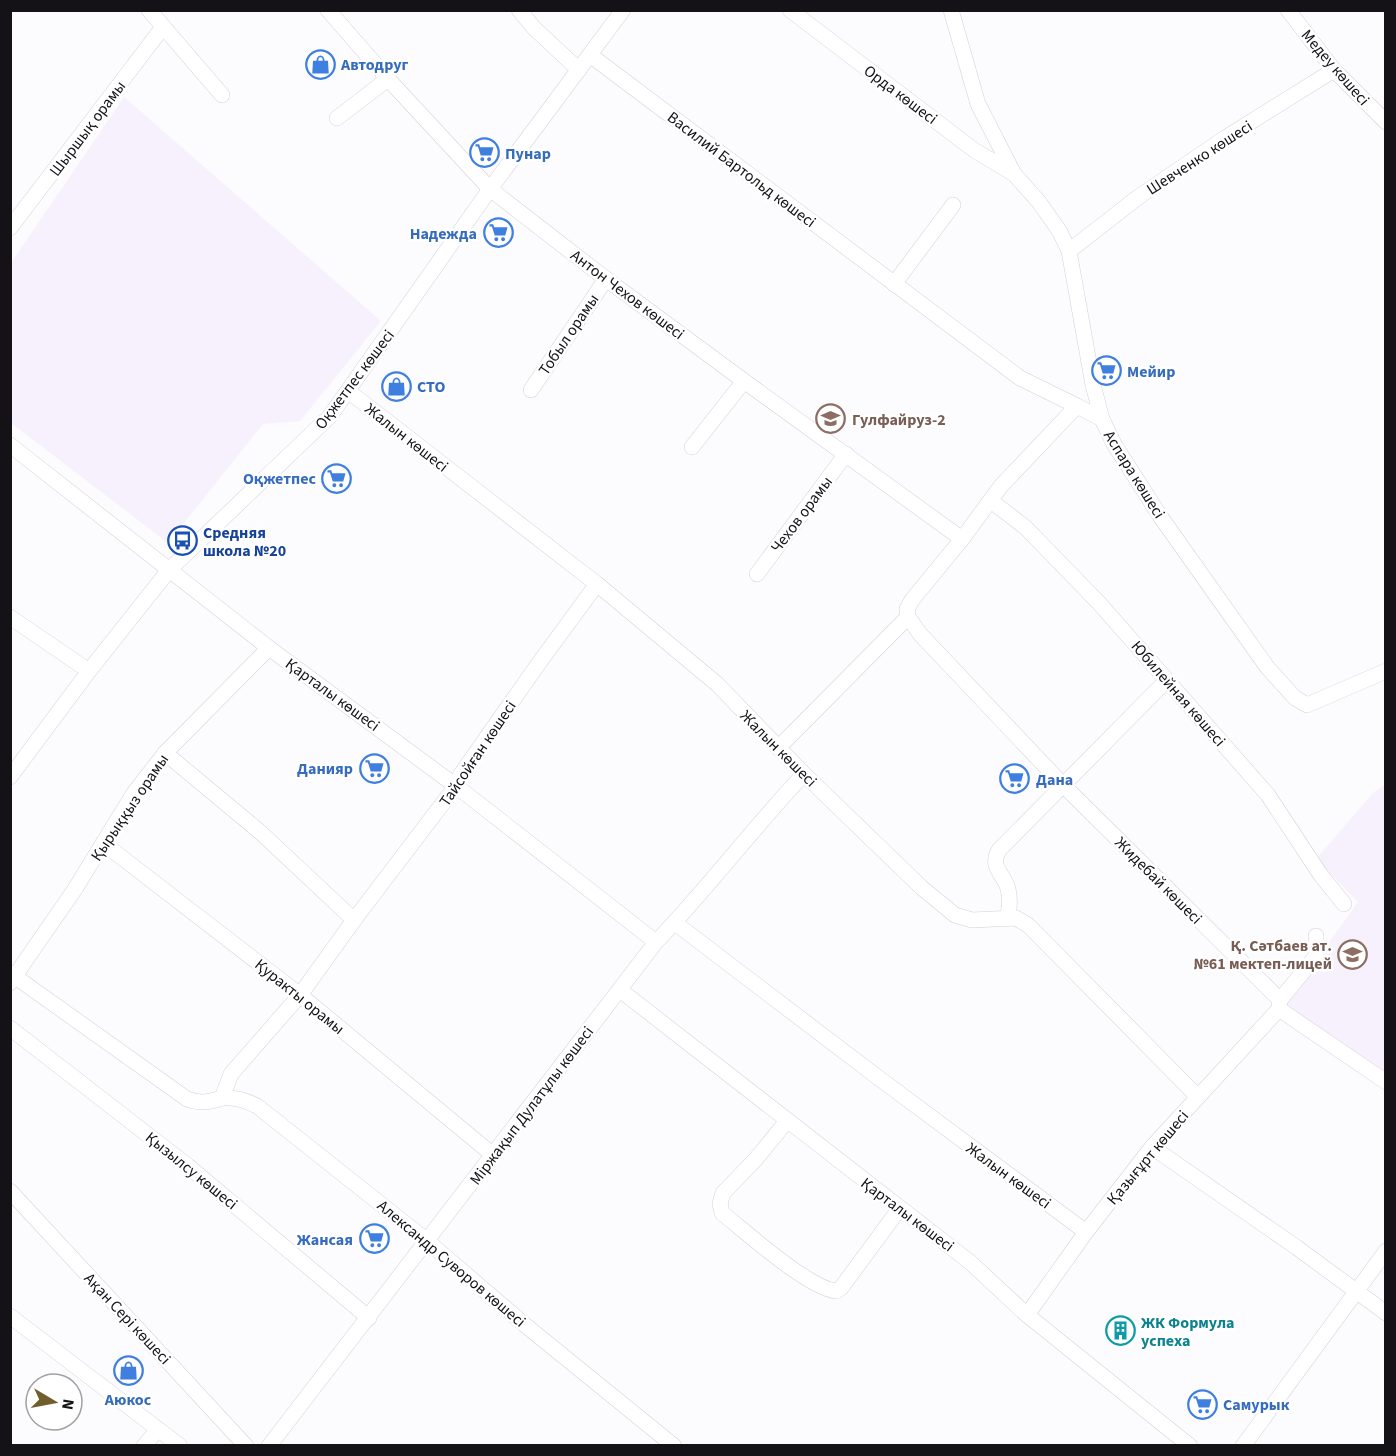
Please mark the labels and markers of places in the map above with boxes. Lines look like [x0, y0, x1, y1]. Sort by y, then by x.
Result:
shop icon: Автодруг [304, 48, 336, 80]
place label: Автодруг [340, 54, 409, 76]
supermarket icon: Пунар [468, 137, 500, 169]
place label: Пунар [505, 143, 551, 165]
supermarket icon: Надежда [482, 217, 514, 249]
place label: Надежда [410, 223, 477, 245]
supermarket icon: Мейир [1090, 355, 1122, 387]
place label: Мейир [1127, 361, 1175, 383]
shop icon: СТО [380, 370, 412, 402]
place label: СТО [417, 376, 446, 398]
school or university icon: Гулфайруз-2 [815, 403, 847, 435]
place label: Гулфайруз-2 [852, 409, 946, 431]
supermarket icon: Оқжетпес [321, 462, 353, 494]
place label: Оқжетпес [243, 468, 317, 490]
place label: Средняя школа №20 [203, 522, 286, 562]
bus stop icon: Средняя школа №20 [166, 525, 198, 557]
supermarket icon: Данияр [358, 752, 390, 784]
place label: Данияр [297, 758, 353, 780]
supermarket icon: Дана [999, 763, 1031, 795]
place label: Дана [1036, 769, 1073, 791]
place label: Қ. Сәтбаев ат. №61 мектеп-лицей [1193, 935, 1332, 975]
school or university icon: Қ. Сәтбаев ат. №61 мектеп-лицей [1337, 938, 1369, 970]
supermarket icon: Жансая [358, 1223, 390, 1255]
place label: Жансая [297, 1229, 353, 1251]
place label: ЖК Формула успеха [1141, 1312, 1235, 1352]
building icon: ЖК Формула успеха [1104, 1315, 1136, 1347]
shop icon: Аюкос [112, 1355, 144, 1387]
supermarket icon: Самурык [1186, 1388, 1218, 1420]
place label: Аюкос [104, 1389, 152, 1411]
place label: Самурык [1223, 1394, 1290, 1416]

